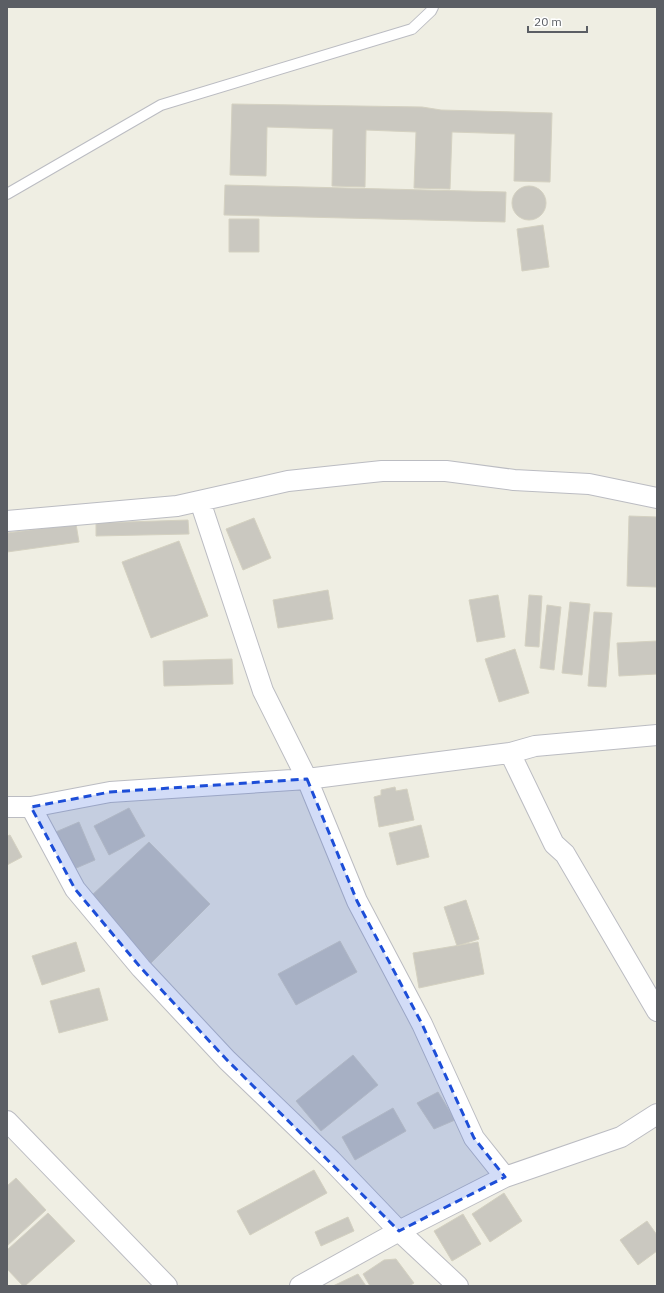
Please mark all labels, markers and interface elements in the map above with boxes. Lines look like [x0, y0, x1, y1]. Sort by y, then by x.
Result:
scale bar [528, 8, 587, 34]
text: 20 m [534, 14, 562, 29]

